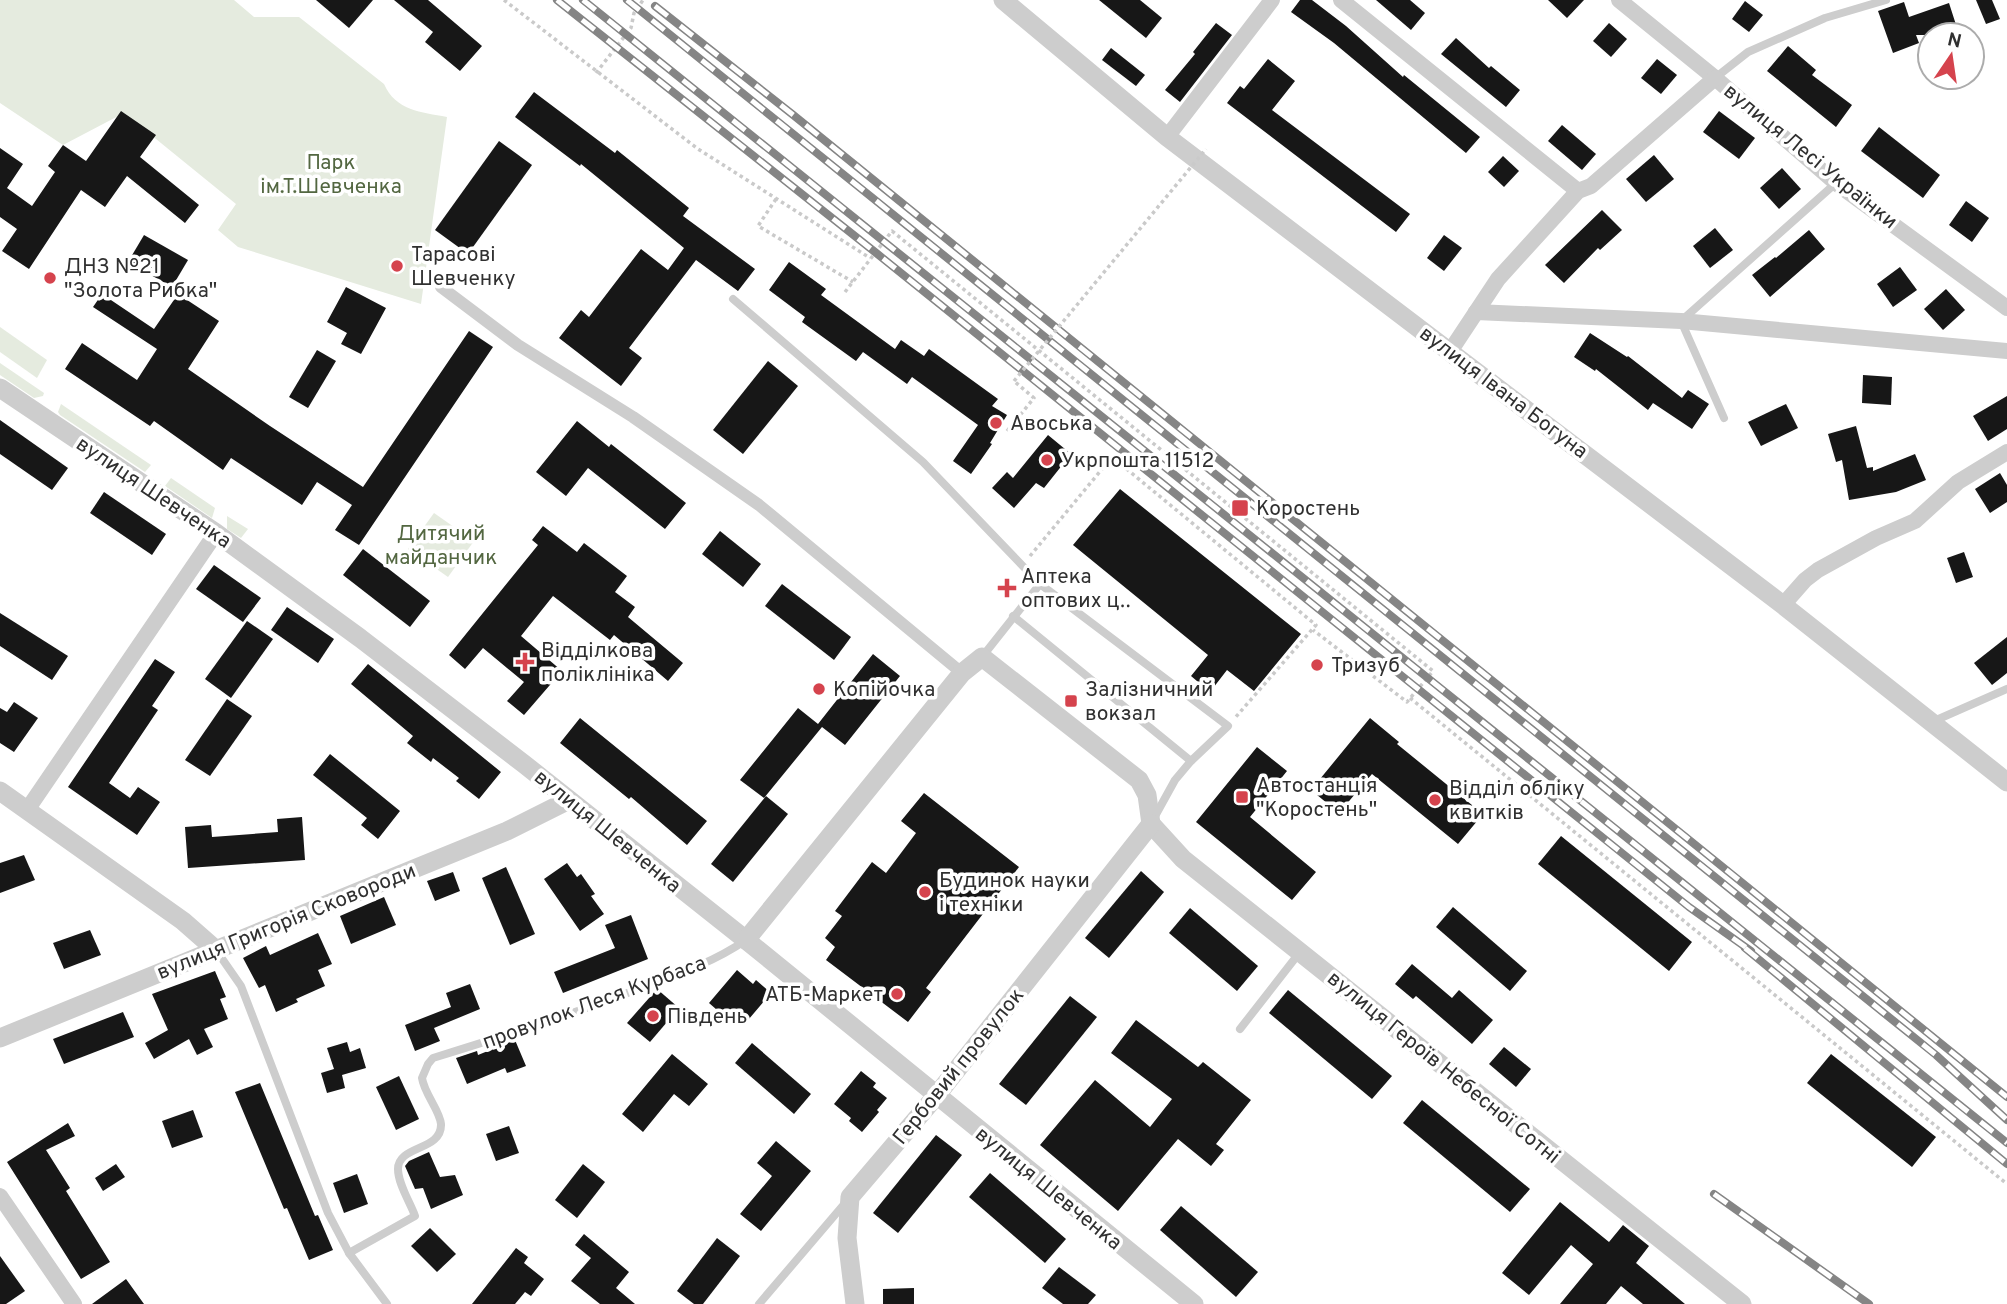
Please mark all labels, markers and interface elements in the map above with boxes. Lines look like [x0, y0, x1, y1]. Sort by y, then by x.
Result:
north arrow [1916, 21, 1986, 91]
text: N [1945, 28, 1964, 55]
street label: вулиця Лесі Українки [1717, 79, 1903, 236]
park label: Парк ім.Т.Шевченка [260, 150, 402, 201]
place label: Тарасові Шевченку [411, 242, 516, 293]
place label: ДНЗ №21 "Золота Рибка" [64, 254, 217, 305]
marker: Тарасові Шевченку [389, 258, 405, 274]
marker: ДНЗ №21 "Золота Рибка" [42, 270, 58, 286]
street label: вулиця Івана Богуна [1413, 321, 1593, 466]
place label: Авоська [1010, 411, 1092, 438]
marker: Авоська [988, 415, 1004, 431]
street label: вулиця Шевченка [70, 431, 236, 555]
place label: Укрпошта 11512 [1061, 448, 1214, 475]
marker: Укрпошта 11512 [1039, 452, 1055, 468]
place label: Коростень [1256, 496, 1360, 523]
marker: Коростень [1230, 498, 1250, 518]
park label: Дитячий майданчик [385, 521, 497, 572]
place label: Аптека оптових ц‥ [1021, 564, 1131, 615]
marker: Аптека оптових ц‥ [999, 580, 1015, 596]
place label: Відділкова поліклініка [541, 638, 655, 689]
marker: Відділкова поліклініка [515, 652, 535, 672]
place label: Тризуб [1331, 653, 1400, 680]
marker: Тризуб [1309, 657, 1325, 673]
place label: Копійочка [833, 677, 935, 704]
place label: Залізничний вокзал [1085, 677, 1213, 728]
marker: Копійочка [811, 681, 827, 697]
marker: Залізничний вокзал [1063, 693, 1079, 709]
street label: вулиця Шевченка [528, 764, 686, 900]
place label: Автостанція "Коростень" [1256, 773, 1377, 824]
place label: Відділ обліку квитків [1449, 776, 1585, 827]
marker: Автостанція "Коростень" [1234, 789, 1250, 805]
marker: Відділ обліку квитків [1427, 792, 1443, 808]
street label: вулиця Григорія Сковороди [153, 858, 420, 987]
place label: Будинок науки і техніки [939, 868, 1090, 919]
marker: Будинок науки і техніки [917, 884, 933, 900]
street label: провулок Леся Курбаса [479, 950, 710, 1056]
street label: вулиця Героїв Небесної Сотні [1321, 966, 1565, 1171]
place label: АТБ-Маркет [765, 982, 883, 1009]
street label: Гербовий провулок [888, 983, 1031, 1151]
marker: АТБ-Маркет [889, 986, 905, 1002]
place label: Південь [667, 1004, 748, 1031]
marker: Південь [645, 1008, 661, 1024]
street label: вулиця Шевченка [969, 1121, 1127, 1257]

